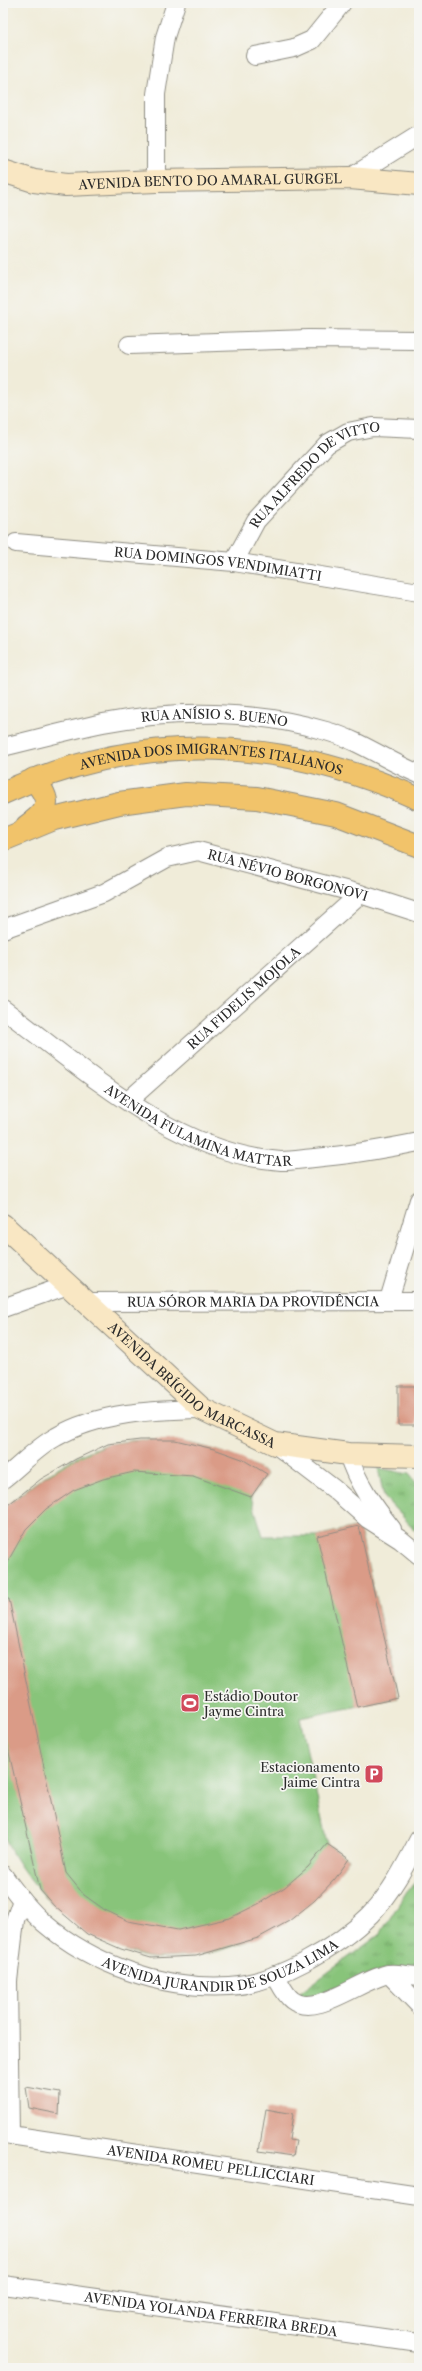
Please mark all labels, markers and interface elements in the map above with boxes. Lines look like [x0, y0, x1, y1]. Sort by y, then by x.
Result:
street label: AVENIDA BENTO DO AMARAL GURGEL [77, 170, 342, 192]
street label: RUA ALFREDO DE VITTO [246, 419, 381, 530]
street label: RUA DOMINGOS VENDIMIATTI [113, 544, 323, 584]
street label: RUA ANÍSIO S. BUENO [140, 706, 289, 730]
street label: AVENIDA DOS IMIGRANTES ITALIANOS [77, 741, 345, 778]
street label: RUA NÉVIO BORGONOVI [206, 846, 370, 904]
street label: RUA FIDELIS MOJOLA [184, 943, 304, 1052]
street label: AVENIDA FULAMINA MATTAR [101, 1080, 294, 1169]
street label: RUA SÓROR MARIA DA PROVIDÊNCIA [127, 1293, 379, 1310]
street label: AVENIDA BRÍGIDO MARCASSA [104, 1318, 279, 1451]
place label: Estádio Doutor Jayme Cintra [202, 1688, 298, 1719]
sports icon: Estádio Doutor Jayme Cintra [179, 1692, 201, 1714]
place label: Estacionamento Jaime Cintra [260, 1759, 360, 1790]
parking icon: Estacionamento Jaime Cintra [363, 1763, 385, 1785]
street label: AVENIDA JURANDIR DE SOUZA LIMA [99, 1936, 341, 1994]
street label: AVENIDA ROMEU PELLICCIARI [105, 2141, 315, 2188]
street label: AVENIDA YOLANDA FERREIRA BREDA [82, 2288, 339, 2340]

